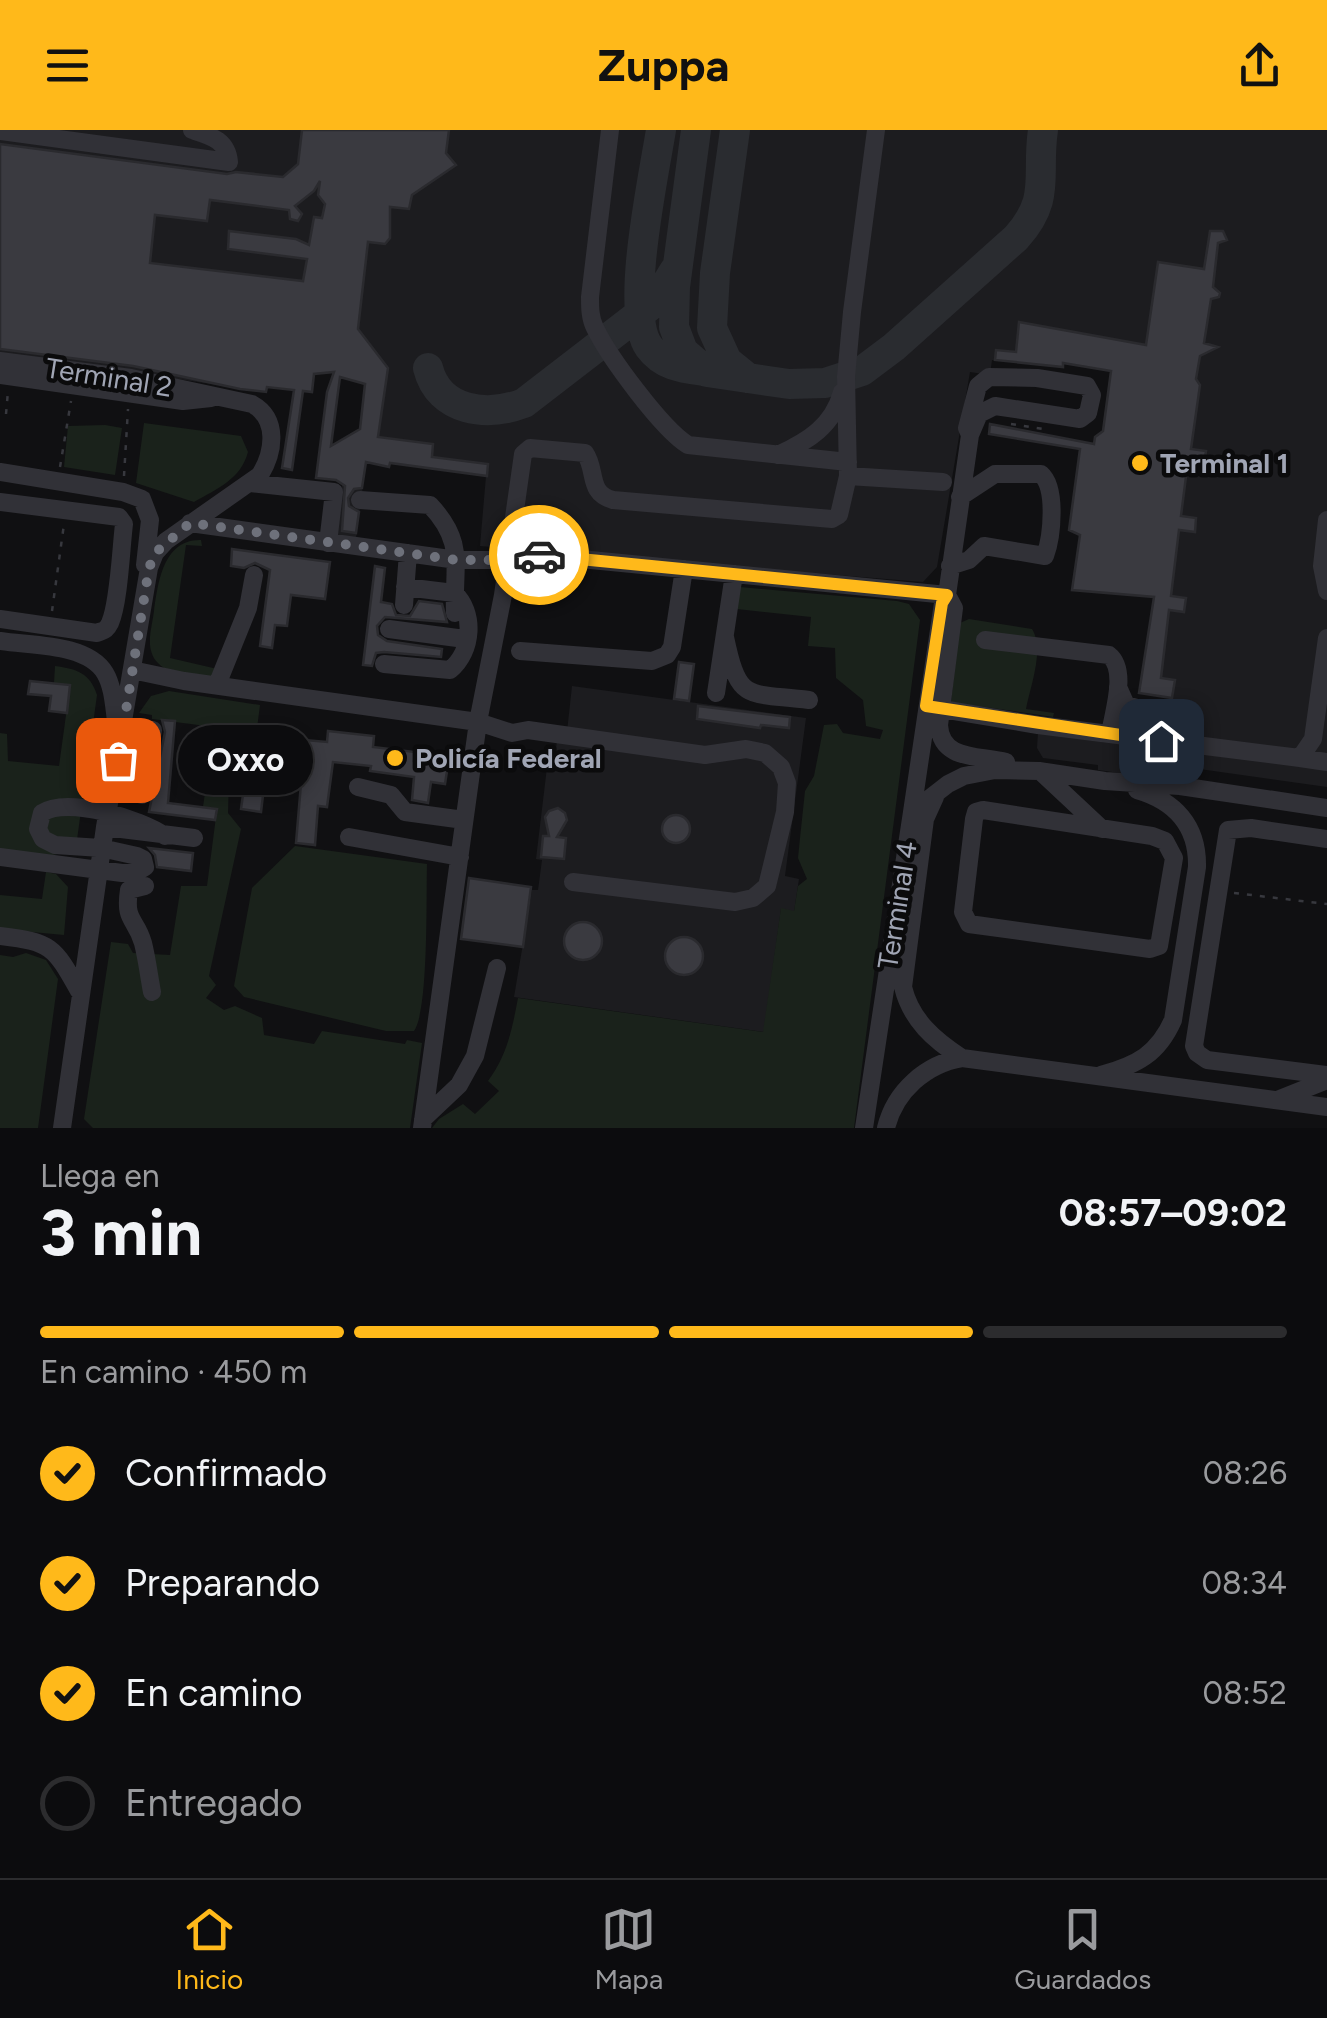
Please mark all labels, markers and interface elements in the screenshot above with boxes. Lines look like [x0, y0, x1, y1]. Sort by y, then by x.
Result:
icon: menu [40, 38, 95, 93]
text: Zuppa [597, 38, 730, 92]
icon: share [1232, 38, 1287, 93]
street label: Terminal 2 [43, 350, 175, 404]
place label: Terminal 1 [1160, 446, 1289, 480]
marker: Terminal 1 [1129, 452, 1151, 474]
courier [489, 505, 589, 605]
icon: car [512, 528, 567, 583]
pin [1119, 699, 1204, 784]
icon: home [1134, 714, 1189, 769]
pin [76, 718, 161, 803]
callout: Oxxo [178, 725, 313, 795]
icon: bag [91, 733, 146, 788]
text: Oxxo [207, 741, 284, 779]
place label: Policía Federal [415, 741, 602, 775]
marker: Policía Federal [384, 747, 406, 769]
street label: Terminal 4 [870, 839, 924, 971]
text: Llega en [40, 1157, 160, 1195]
text: 08:57–09:02 [1059, 1190, 1287, 1236]
text: 3 min [40, 1193, 202, 1271]
text: En camino · 450 m [40, 1353, 307, 1391]
icon: check [40, 1446, 95, 1501]
text: Confirmado [125, 1450, 327, 1496]
text: 08:26 [1203, 1454, 1287, 1492]
icon: check [40, 1556, 95, 1611]
text: Preparando [125, 1560, 320, 1606]
text: 08:34 [1201, 1564, 1287, 1602]
icon: check [40, 1666, 95, 1721]
text: En camino [125, 1670, 302, 1716]
text: 08:52 [1202, 1674, 1287, 1712]
text: Entregado [125, 1780, 303, 1826]
tab: Inicio [176, 1902, 243, 1996]
tab: Mapa [594, 1902, 663, 1996]
tab: Guardados [1014, 1902, 1151, 1996]

